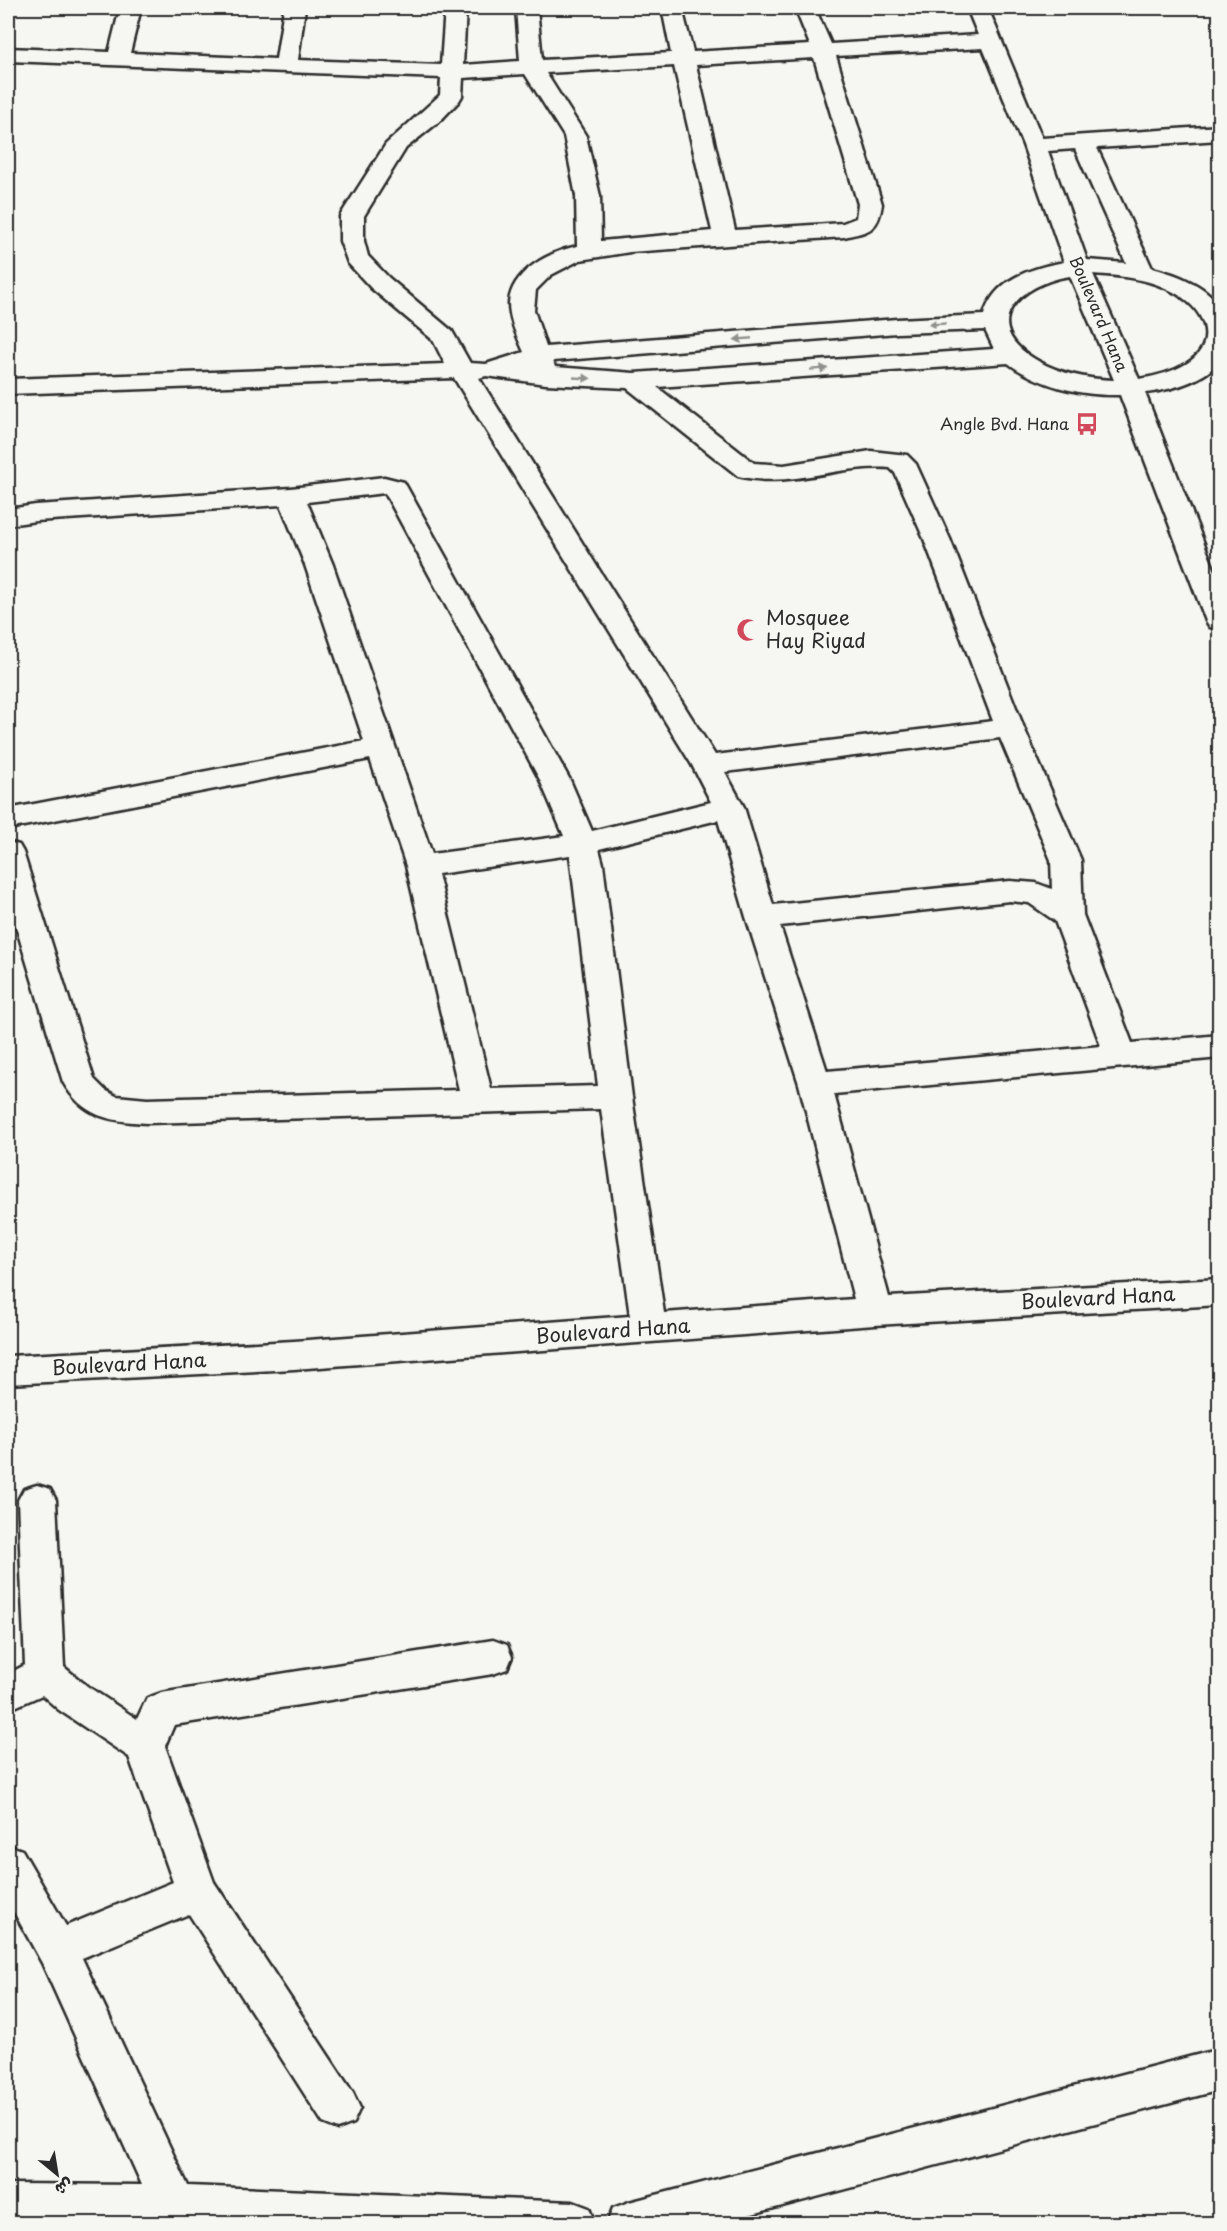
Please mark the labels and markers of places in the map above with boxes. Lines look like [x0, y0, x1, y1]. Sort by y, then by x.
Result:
place label: Angle Bvd. Hana [940, 411, 1069, 435]
bus stop icon: Angle Bvd. Hana [1074, 411, 1100, 437]
place label: Mosquee Hay Riyad [766, 602, 866, 655]
mosque icon: Mosquee Hay Riyad [735, 617, 761, 643]

